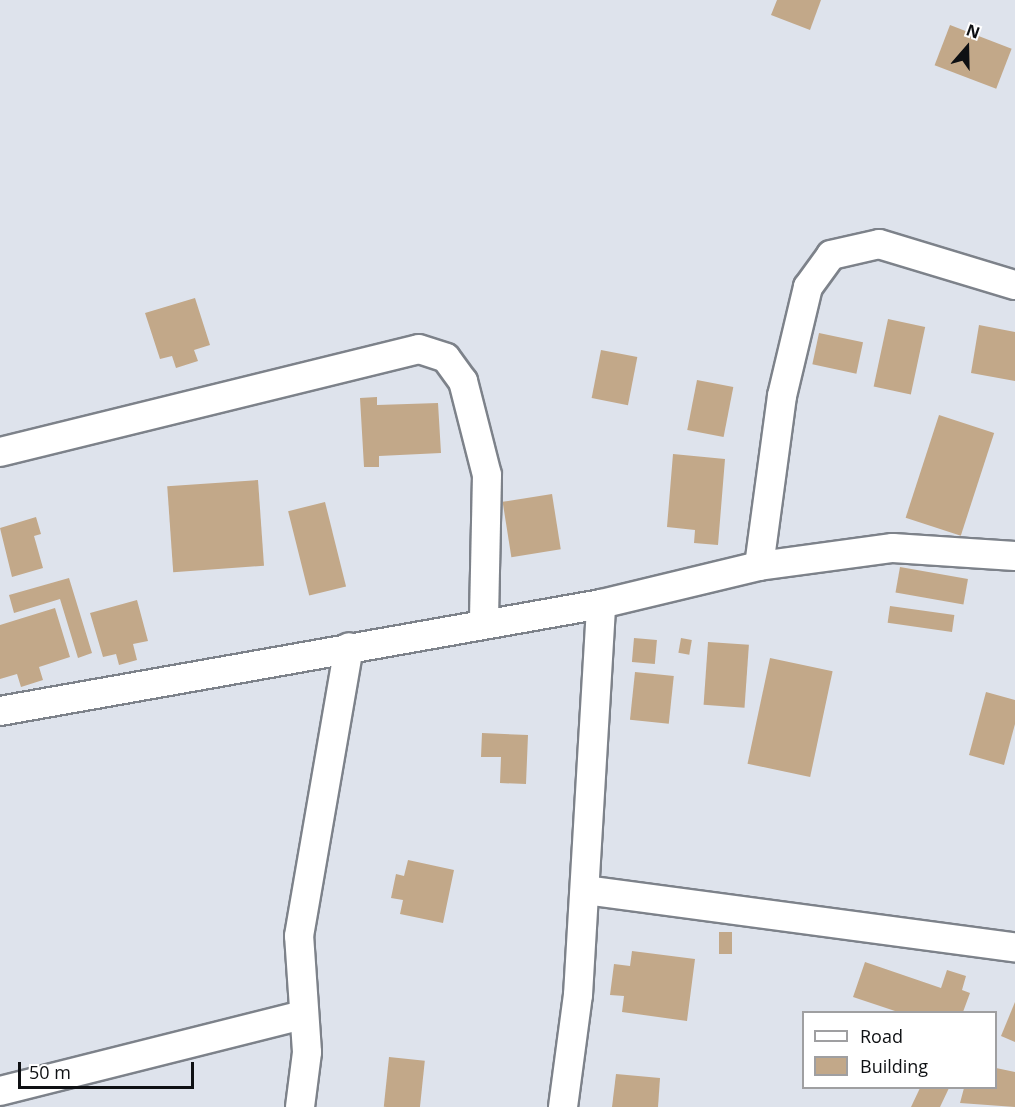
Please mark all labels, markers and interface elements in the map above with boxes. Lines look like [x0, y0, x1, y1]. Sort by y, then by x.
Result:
north arrow [937, 18, 997, 78]
text: N [963, 19, 983, 44]
legend [802, 1011, 997, 1089]
text: Road [860, 1024, 903, 1048]
scale bar [21, 1050, 196, 1088]
text: Building [860, 1054, 928, 1078]
text: 50 m [29, 1060, 71, 1084]

